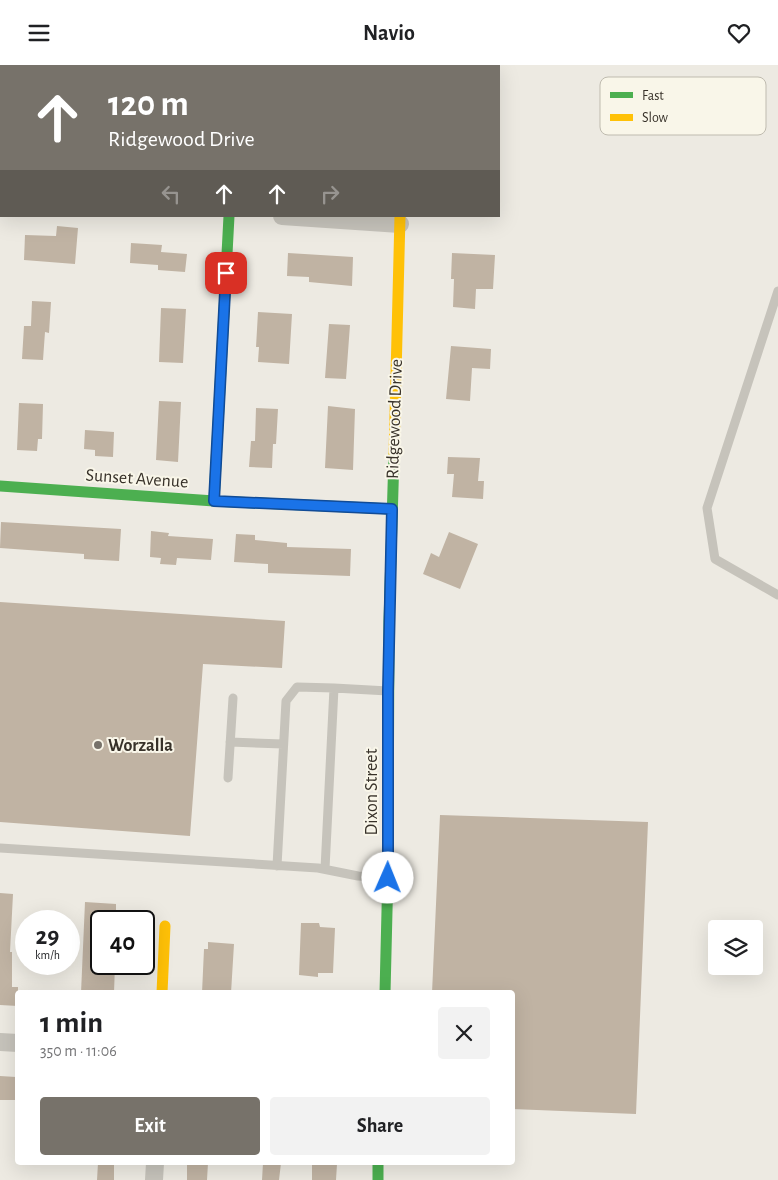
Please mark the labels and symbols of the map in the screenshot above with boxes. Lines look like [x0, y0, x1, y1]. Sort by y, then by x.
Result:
legend [600, 77, 766, 135]
text: Fast [642, 89, 664, 103]
text: Slow [642, 111, 669, 125]
pin [205, 252, 247, 294]
street label: Ridgewood Drive [384, 359, 406, 479]
street label: Sunset Avenue [85, 466, 189, 492]
place label: Worzalla [108, 737, 173, 755]
marker: Worzalla [92, 739, 104, 751]
street label: Dixon Street [363, 748, 381, 835]
position arrow [361, 851, 413, 903]
speed limit sign: 40 [90, 910, 155, 975]

